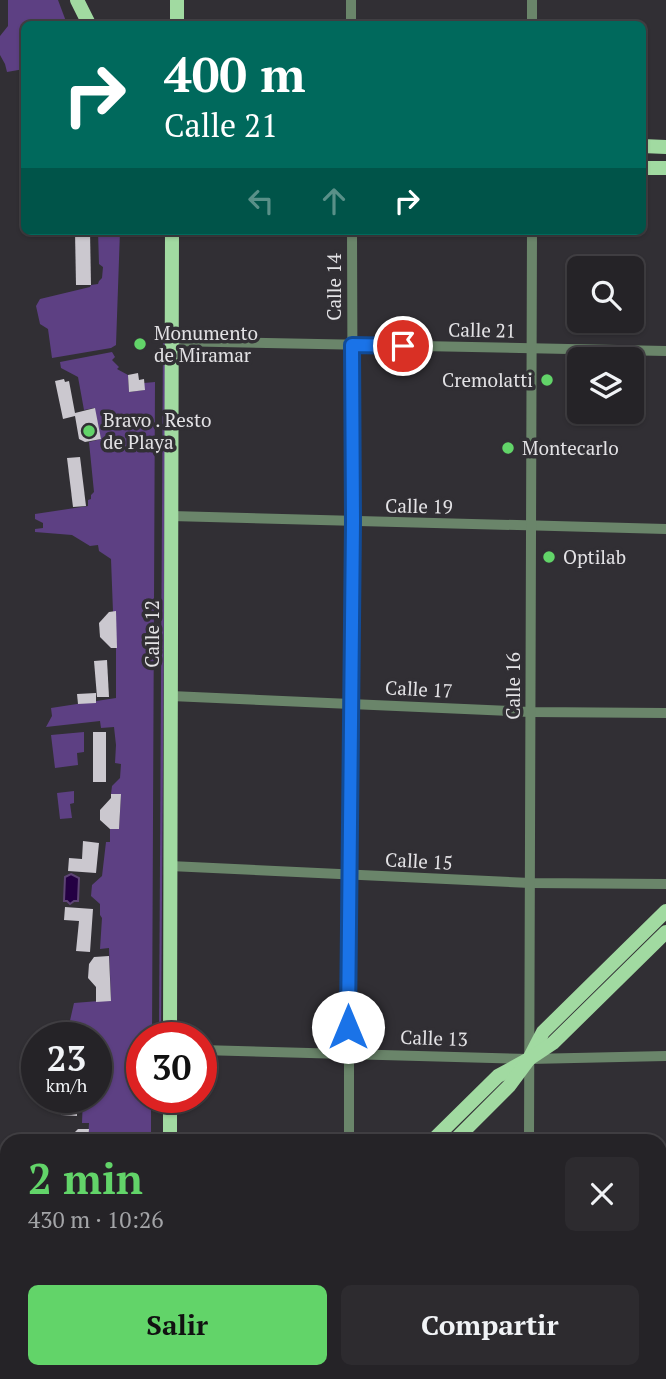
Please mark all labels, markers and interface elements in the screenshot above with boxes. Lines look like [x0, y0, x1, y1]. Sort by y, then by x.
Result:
text: 400 m [164, 41, 306, 106]
icon: right [49, 49, 140, 140]
text: Calle 21 [164, 104, 278, 146]
icon: left [242, 182, 280, 220]
icon: ahead [315, 182, 353, 220]
icon: right [388, 182, 426, 220]
street label: Calle 14 [321, 252, 346, 321]
map controls [567, 256, 644, 424]
button: search [567, 256, 644, 333]
pin [373, 316, 433, 376]
street label: Calle 21 [448, 316, 516, 343]
place label: Monumento de Miramar [154, 320, 258, 367]
icon: arrive [384, 327, 422, 365]
marker: Monumento de Miramar [132, 336, 148, 352]
button: layers [567, 347, 644, 424]
place label: Cremolatti [442, 367, 533, 392]
marker: Cremolatti [539, 372, 555, 388]
place label: Bravo . Resto de Playa [103, 407, 211, 454]
marker: Bravo . Resto de Playa [81, 423, 97, 439]
place label: Montecarlo [522, 435, 619, 460]
marker: Montecarlo [500, 440, 516, 456]
street label: Calle 19 [385, 492, 453, 519]
place label: Optilab [563, 544, 626, 569]
marker: Optilab [541, 549, 557, 565]
street label: Calle 12 [139, 600, 164, 668]
street label: Calle 16 [500, 652, 525, 720]
street label: Calle 17 [385, 674, 453, 703]
street label: Calle 15 [385, 846, 453, 875]
position arrow [311, 990, 385, 1064]
speed limit sign: 30 [126, 1022, 217, 1113]
street label: Calle 13 [400, 1024, 468, 1051]
text: 23 [47, 1035, 86, 1081]
text: km/h [46, 1073, 87, 1097]
text: 2 min [28, 1150, 143, 1206]
button: close [565, 1157, 639, 1231]
text: 430 m · 10:26 [28, 1204, 163, 1235]
button: Salir [28, 1285, 327, 1365]
button: Compartir [341, 1285, 639, 1365]

